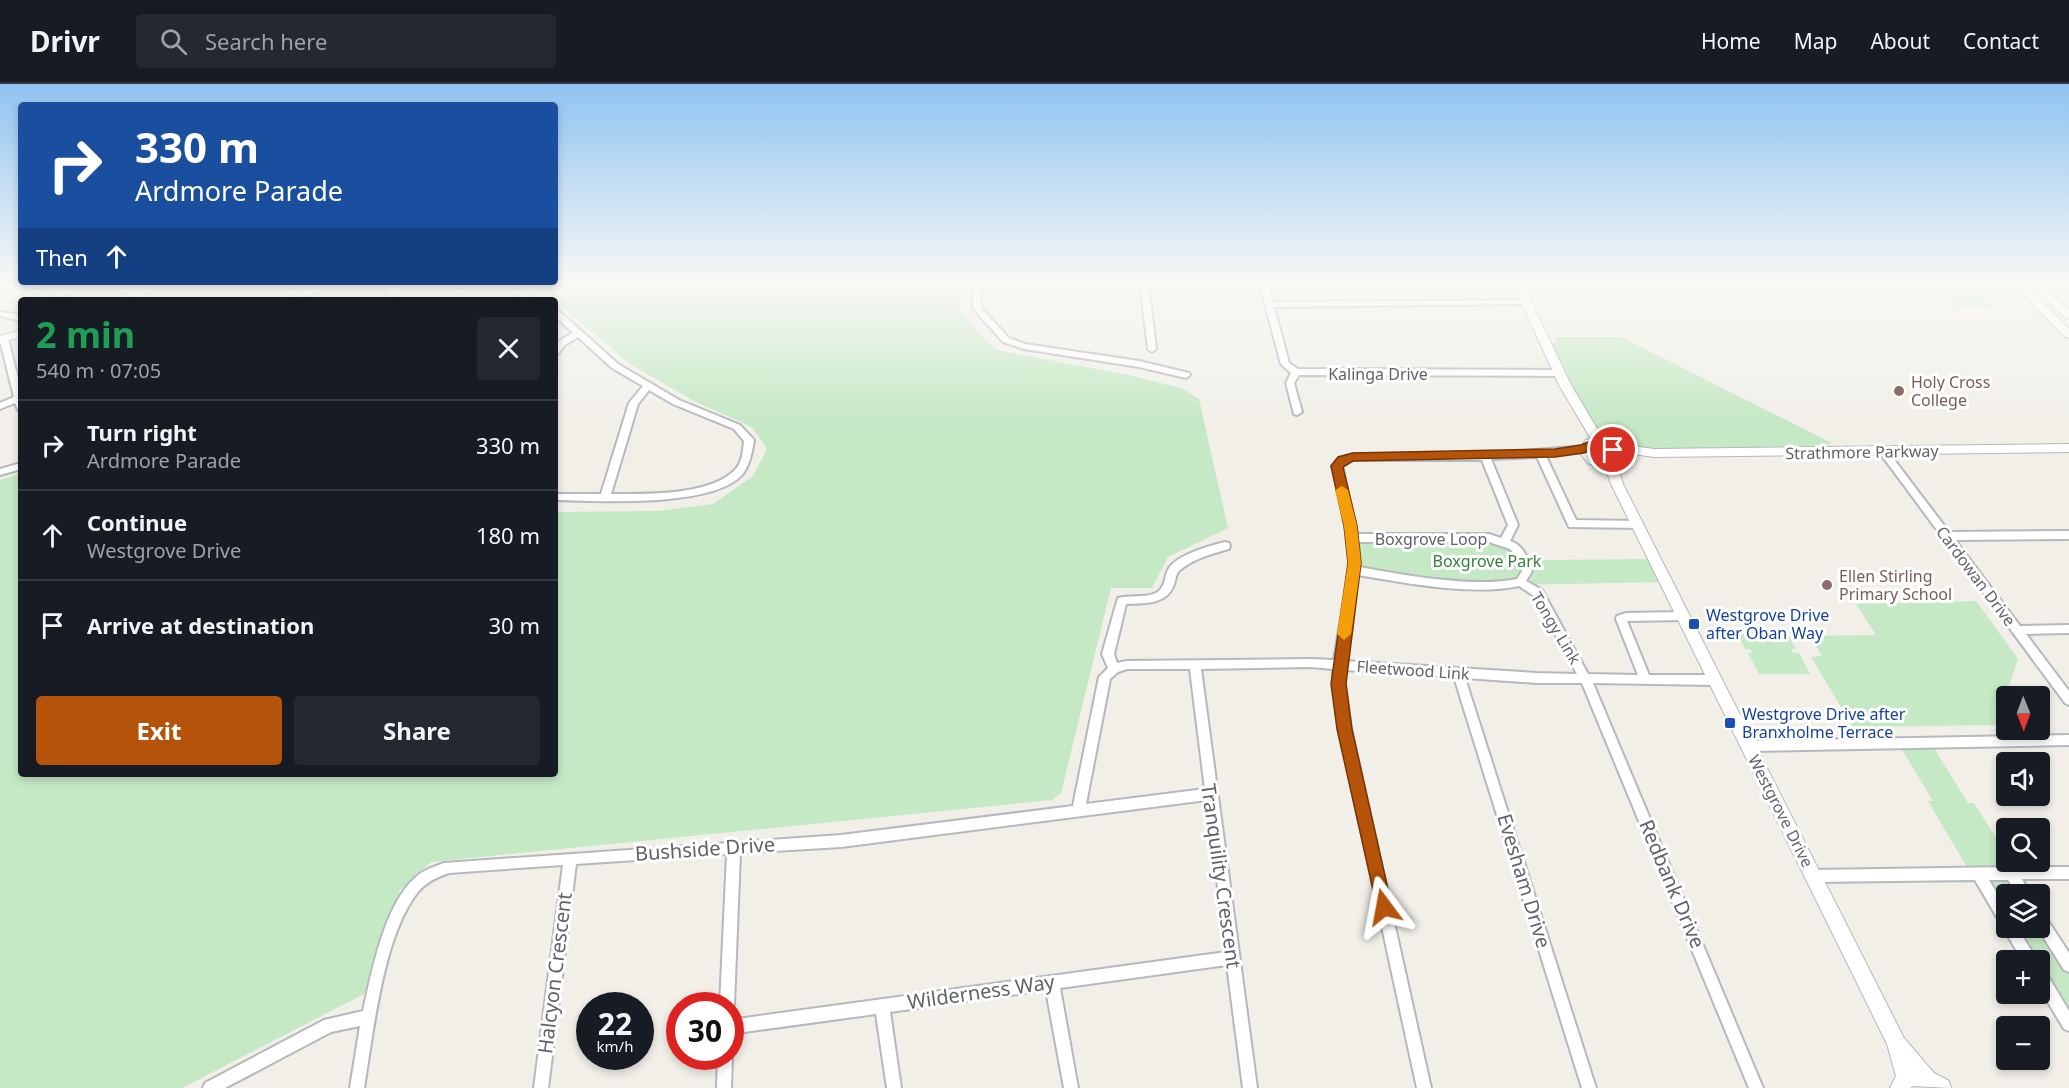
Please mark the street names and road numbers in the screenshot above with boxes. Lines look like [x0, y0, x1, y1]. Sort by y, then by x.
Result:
street label: Kalinga Drive [1328, 363, 1428, 385]
street label: Strathmore Parkway [1785, 440, 1940, 464]
street label: Cardowan Drive [1931, 522, 2021, 630]
street label: Boxgrove Loop [1375, 528, 1487, 550]
street label: Tongy Link [1526, 588, 1586, 669]
street label: Fleetwood Link [1356, 655, 1471, 685]
street label: Westgrove Drive [1743, 751, 1819, 871]
street label: Tranquility Crescent [1195, 782, 1248, 970]
street label: Evesham Drive [1491, 810, 1558, 951]
street label: Redbank Drive [1633, 815, 1712, 952]
street label: Bushside Drive [634, 830, 776, 867]
street label: Halcyon Crescent [531, 891, 578, 1055]
street label: Wilderness Way [906, 968, 1057, 1015]

